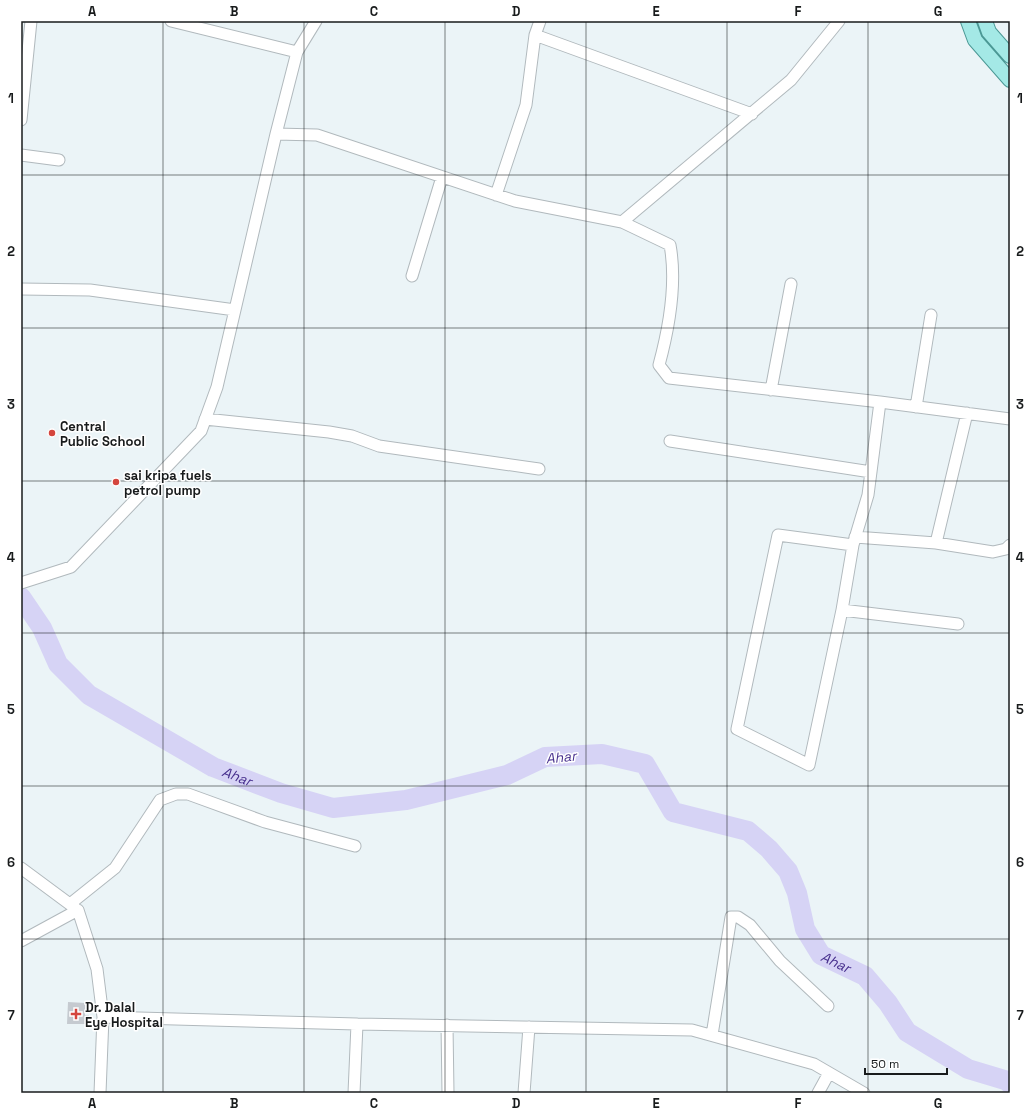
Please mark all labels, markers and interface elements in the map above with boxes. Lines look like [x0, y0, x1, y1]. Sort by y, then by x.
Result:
text: A [88, 3, 97, 20]
text: B [230, 3, 239, 20]
text: C [370, 3, 378, 20]
text: D [512, 3, 521, 20]
text: E [652, 3, 660, 20]
text: F [795, 3, 802, 20]
text: G [934, 3, 942, 20]
text: 1 [8, 90, 14, 107]
text: 1 [1017, 90, 1023, 107]
text: 2 [7, 243, 15, 260]
text: 2 [1016, 243, 1024, 260]
text: 3 [7, 396, 15, 413]
text: 3 [1016, 396, 1024, 413]
place label: Central Public School [60, 418, 145, 450]
marker: Central Public School [47, 428, 57, 438]
place label: sai kripa fuels petrol pump [124, 467, 212, 499]
marker: sai kripa fuels petrol pump [111, 477, 121, 487]
text: 4 [7, 549, 15, 566]
text: 4 [1016, 549, 1024, 566]
text: 5 [7, 701, 15, 718]
text: 5 [1016, 701, 1024, 718]
water label: Ahar [545, 746, 579, 768]
water label: Ahar [220, 762, 256, 791]
text: 6 [7, 854, 15, 871]
text: 6 [1016, 854, 1024, 871]
water label: Ahar [818, 947, 855, 978]
place label: Dr. Dalal Eye Hospital [85, 999, 163, 1031]
text: 7 [7, 1007, 15, 1024]
text: 7 [1016, 1007, 1024, 1024]
marker: Dr. Dalal Eye Hospital [70, 1008, 82, 1020]
scale bar [865, 1050, 947, 1076]
text: 50 m [871, 1056, 899, 1072]
text: A [88, 1095, 97, 1112]
text: B [230, 1095, 239, 1112]
text: C [370, 1095, 378, 1112]
text: D [512, 1095, 521, 1112]
text: E [652, 1095, 660, 1112]
text: F [795, 1095, 802, 1112]
text: G [934, 1095, 942, 1112]

